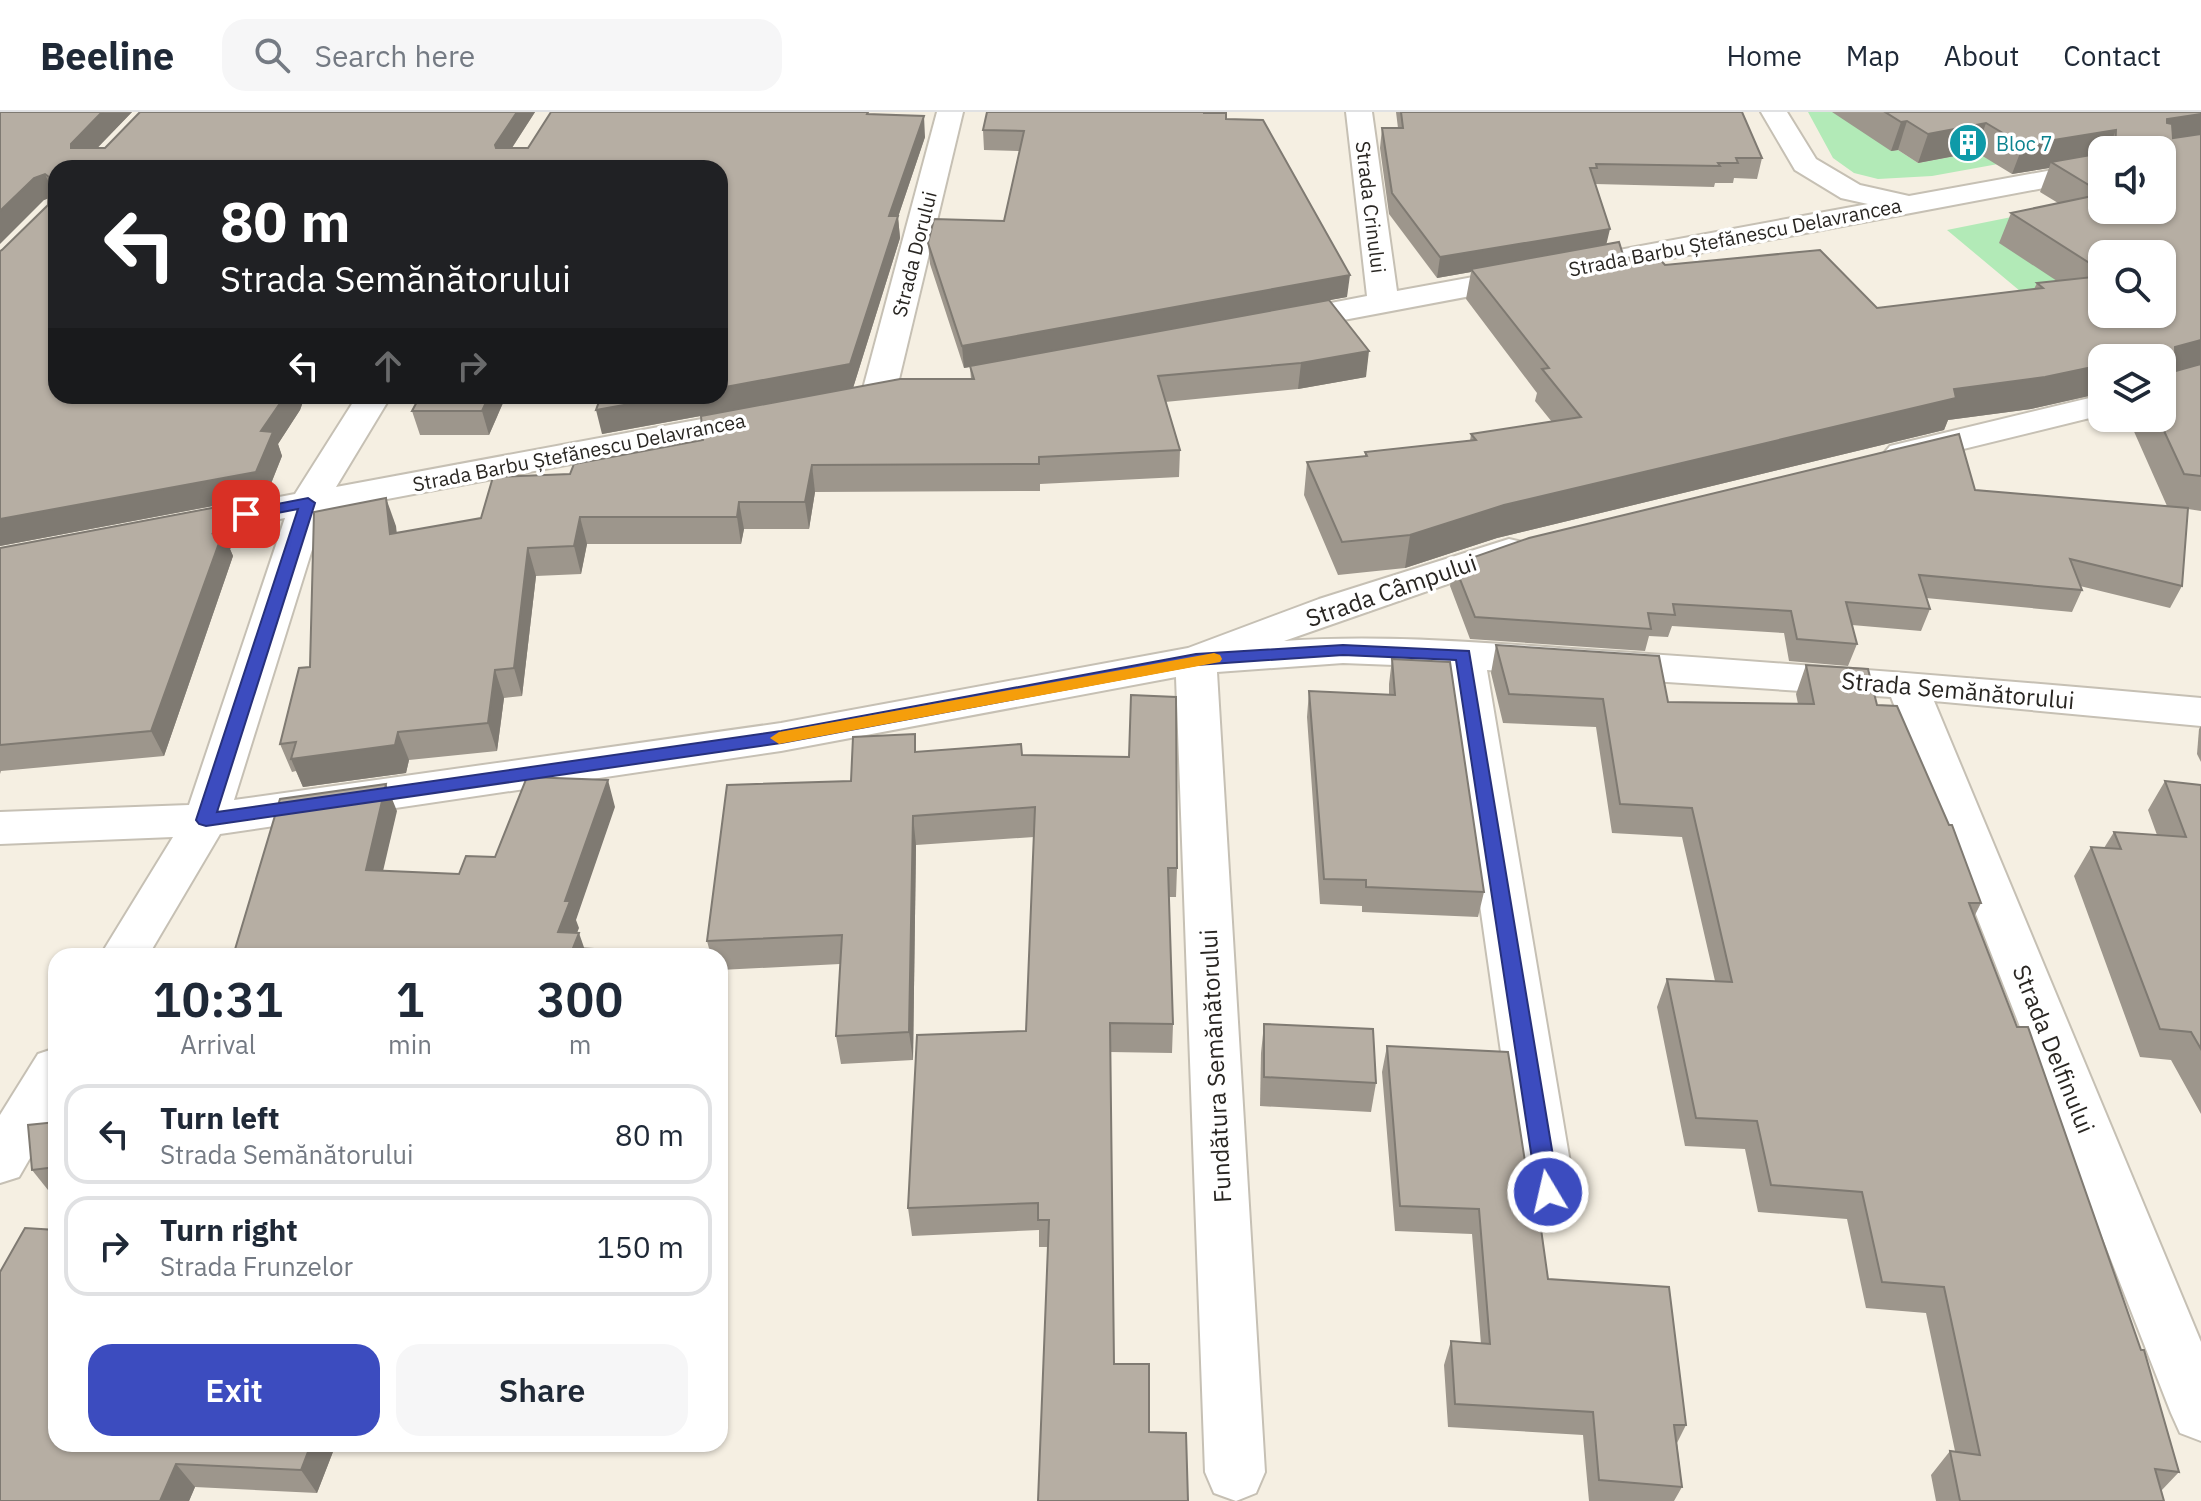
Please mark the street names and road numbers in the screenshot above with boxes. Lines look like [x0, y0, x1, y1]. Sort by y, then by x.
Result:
street label: Strada Crinului [1350, 139, 1392, 275]
street label: Strada Dorului [885, 188, 943, 320]
street label: Strada Barbu Ștefănescu Delavrancea [1566, 191, 1904, 283]
street label: Strada Barbu Ștefănescu Delavrancea [410, 406, 748, 498]
street label: Strada Câmpului [1301, 546, 1481, 634]
street label: Strada Semănătorului [1840, 664, 2076, 716]
street label: Fundătura Semănătorului [1192, 928, 1238, 1204]
street label: Strada Delfinului [2006, 960, 2102, 1138]

